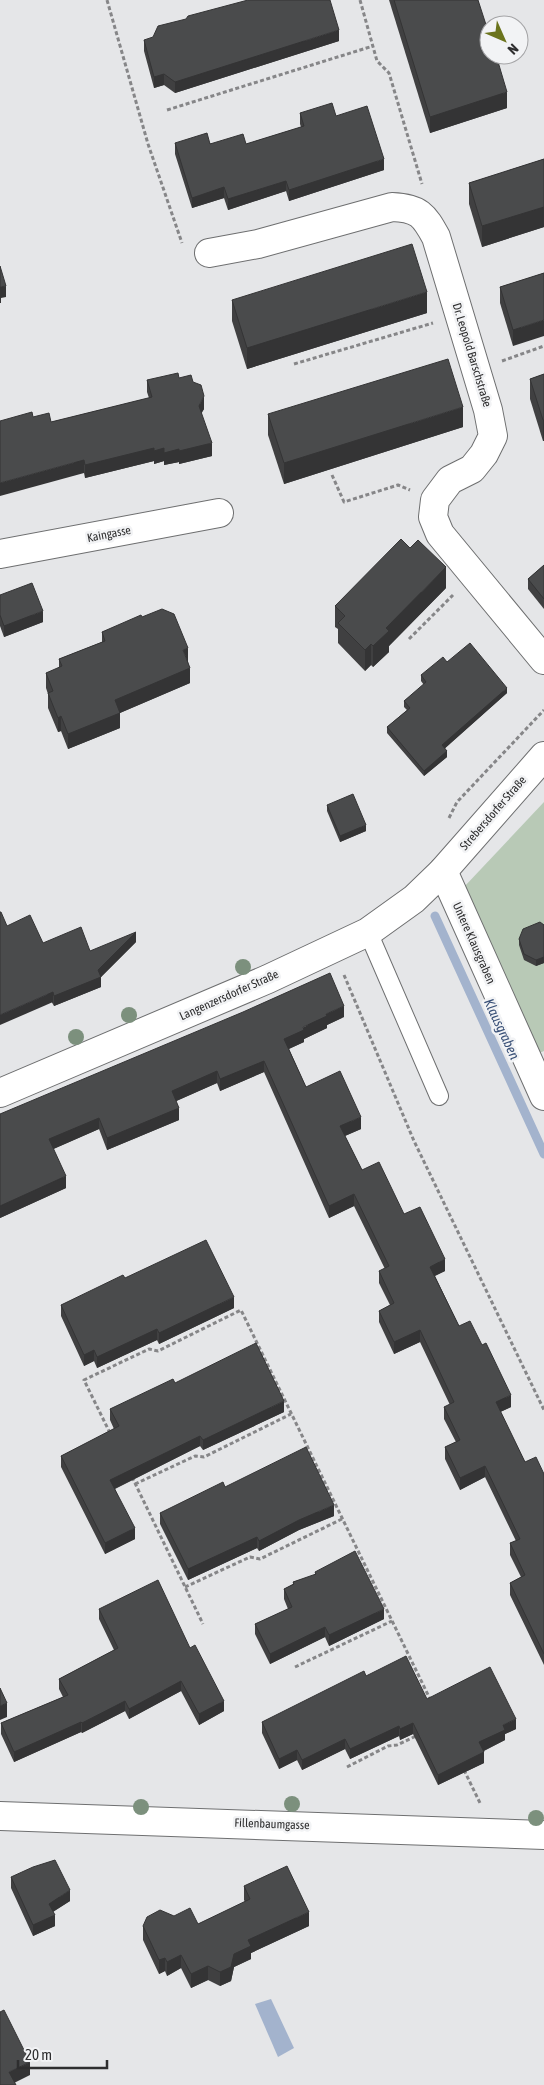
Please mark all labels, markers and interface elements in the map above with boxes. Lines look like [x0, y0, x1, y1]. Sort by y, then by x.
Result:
north arrow [479, 15, 529, 65]
text: N [505, 41, 522, 58]
street label: Dr. Leopold Barschstraße [450, 301, 494, 409]
street label: Kaingasse [86, 523, 132, 545]
street label: Strebersdorfer Straße [457, 773, 529, 853]
street label: Untere Klausgraben [450, 900, 498, 986]
street label: Langenzersdorfer Straße [177, 967, 281, 1023]
water label: Klausgraben [481, 996, 523, 1062]
street label: Fillenbaumgasse [234, 1816, 310, 1832]
scale bar [18, 2038, 106, 2070]
text: 20 m [25, 2046, 52, 2063]

